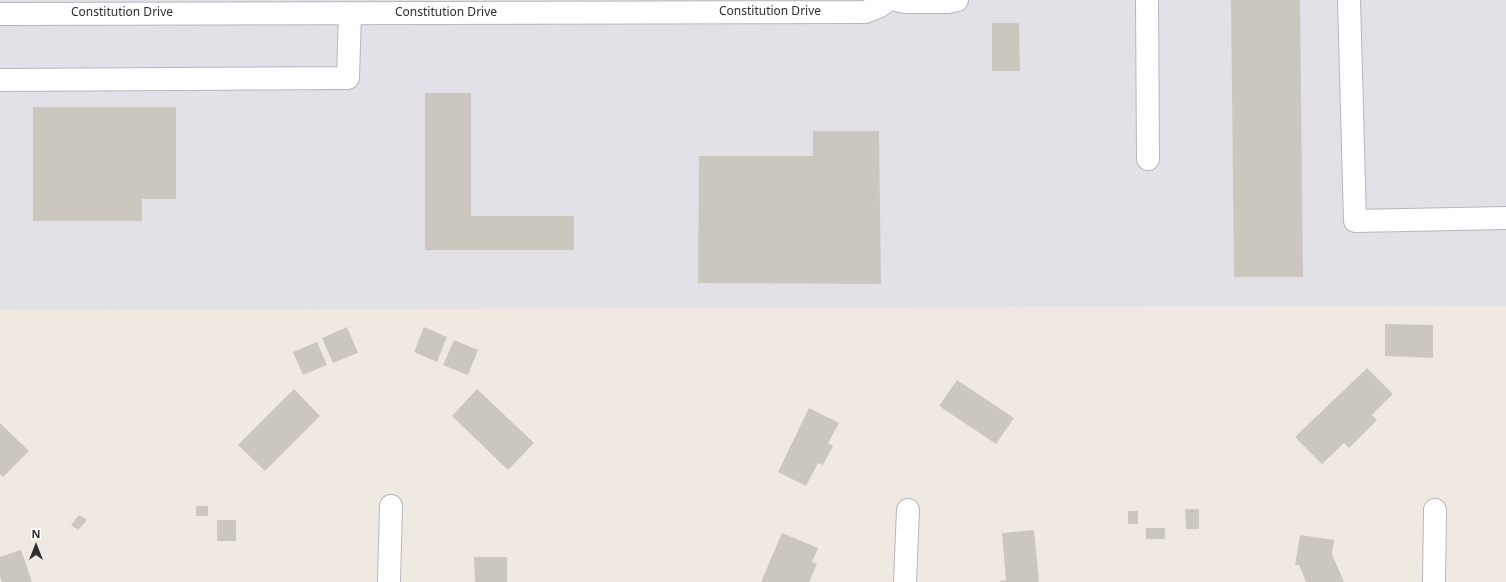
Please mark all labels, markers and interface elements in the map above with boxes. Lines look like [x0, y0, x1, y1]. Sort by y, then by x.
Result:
street label: Constitution Drive [719, 5, 821, 19]
street label: Constitution Drive [71, 6, 173, 20]
street label: Constitution Drive [395, 6, 497, 20]
north arrow [16, 526, 56, 566]
text: N [32, 526, 40, 541]

